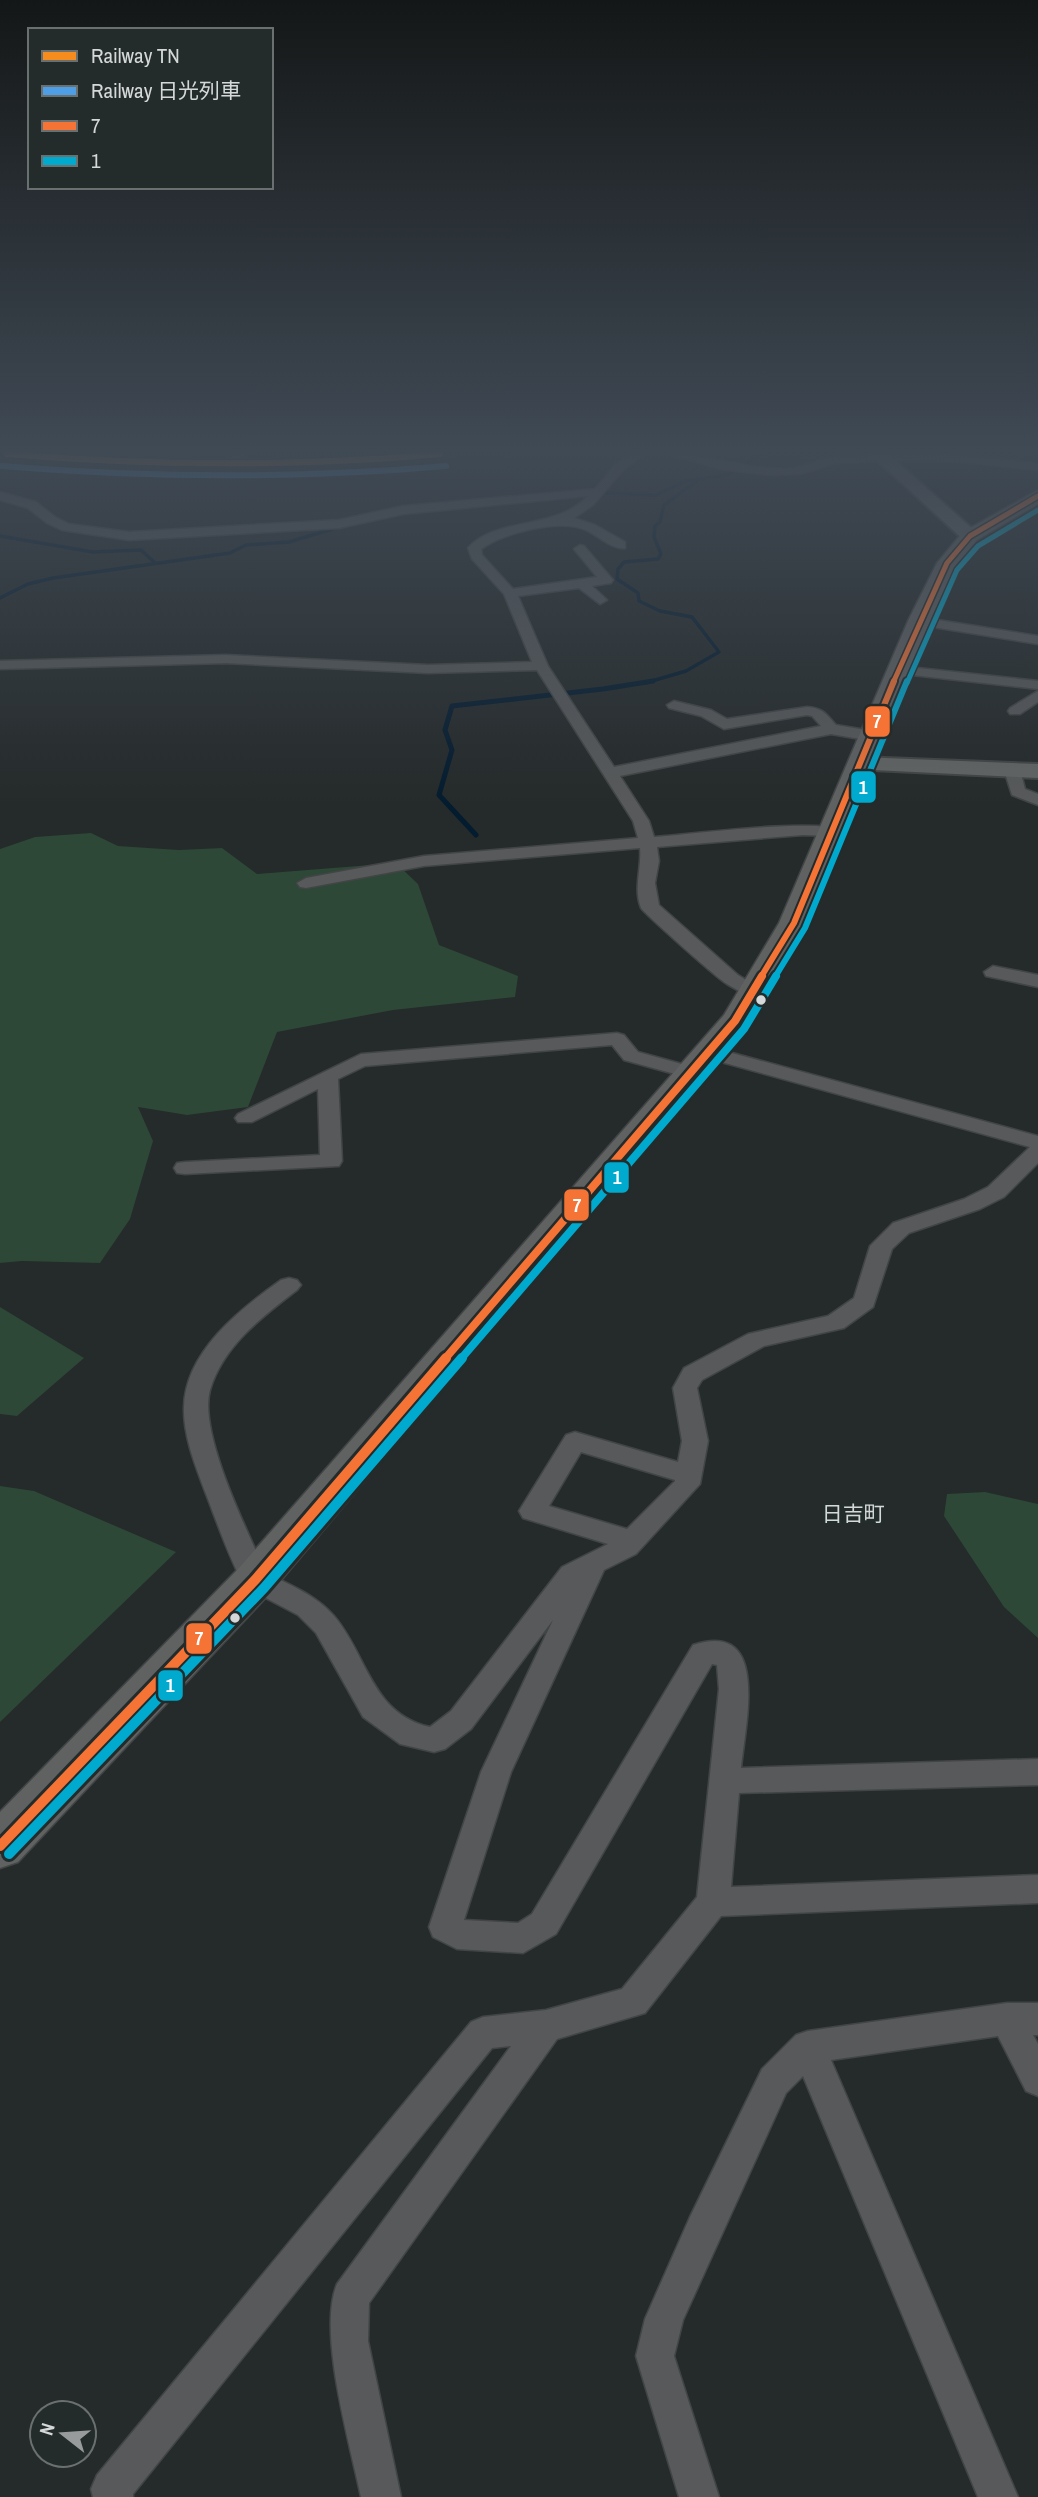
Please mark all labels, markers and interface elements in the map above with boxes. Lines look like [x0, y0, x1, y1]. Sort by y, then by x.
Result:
legend [28, 28, 273, 189]
text: Railway TN [91, 41, 180, 70]
text: Railway 日光列車 [91, 76, 241, 105]
text: 7 [91, 111, 101, 140]
text: 1 [91, 146, 101, 175]
line badge: 7 [864, 705, 891, 738]
text: 7 [873, 708, 882, 734]
line badge: 1 [850, 770, 877, 804]
text: 1 [859, 774, 868, 800]
unlabelled marker [754, 993, 768, 1007]
line badge: 1 [603, 1161, 630, 1194]
text: 1 [613, 1164, 622, 1190]
line badge: 7 [563, 1188, 590, 1222]
text: 7 [573, 1192, 582, 1218]
district label: 日吉町 [822, 1499, 885, 1528]
unlabelled marker [228, 1611, 242, 1625]
line badge: 7 [185, 1622, 213, 1655]
text: 7 [195, 1625, 204, 1651]
line badge: 1 [157, 1669, 184, 1702]
text: 1 [166, 1672, 175, 1698]
north arrow [28, 2399, 98, 2469]
text: N [33, 2420, 61, 2438]

